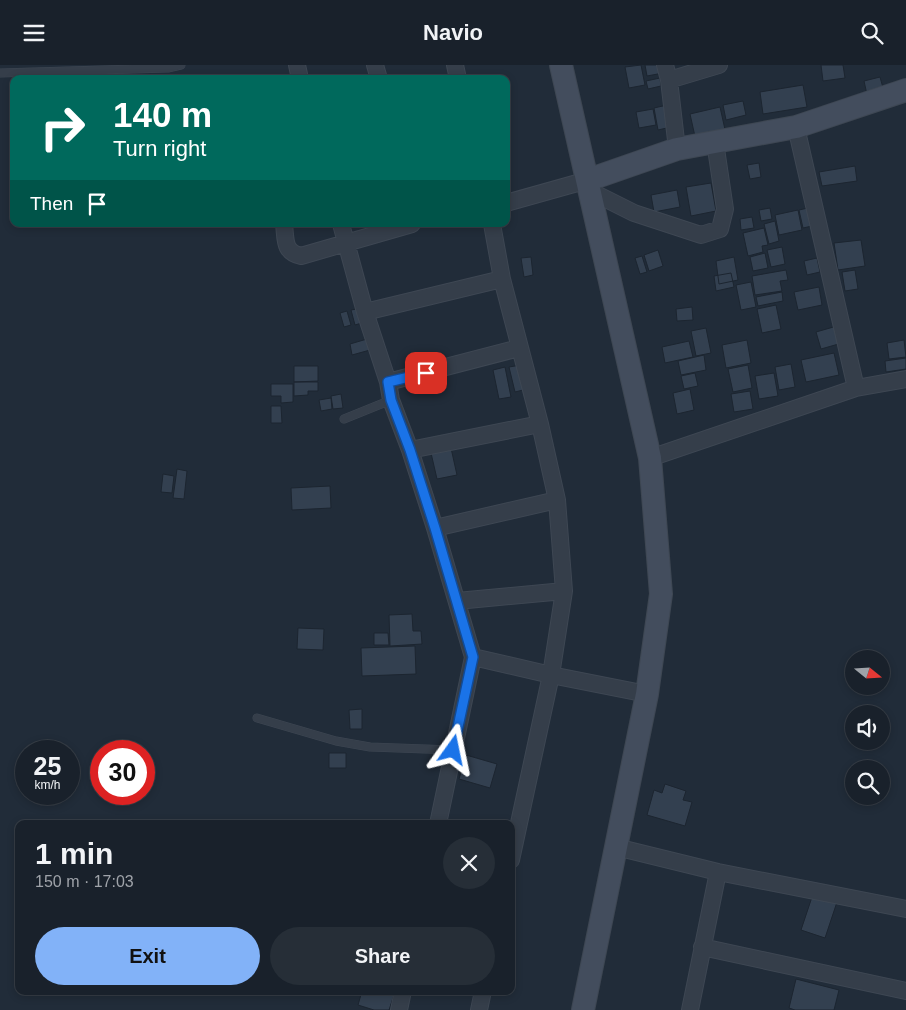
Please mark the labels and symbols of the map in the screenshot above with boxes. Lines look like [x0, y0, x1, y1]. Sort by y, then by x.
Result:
pin [405, 352, 447, 394]
north arrow [845, 650, 890, 695]
position arrow [426, 723, 478, 775]
speed limit sign: 30 [90, 740, 155, 805]

